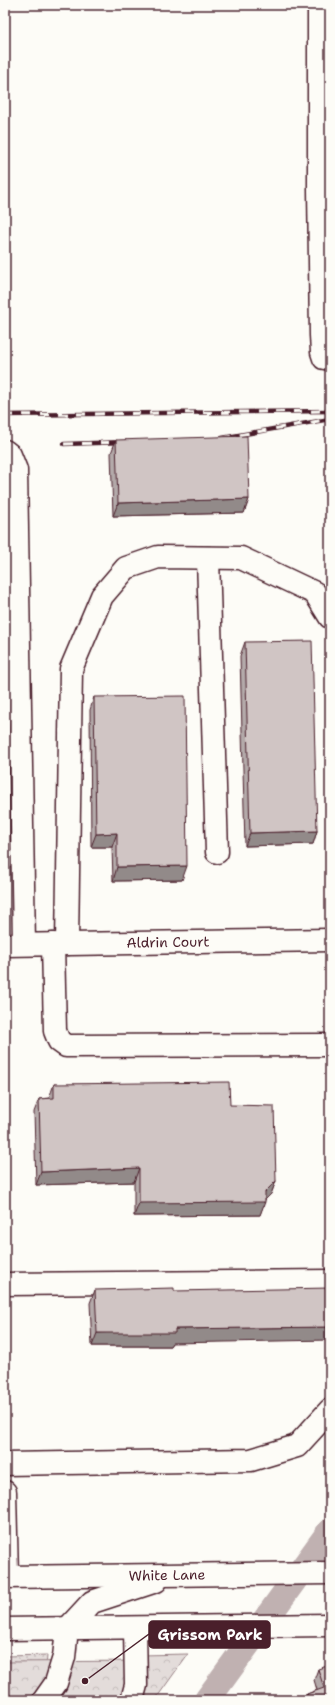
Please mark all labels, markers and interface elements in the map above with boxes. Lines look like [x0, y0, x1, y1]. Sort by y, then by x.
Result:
street label: Aldrin Court [126, 932, 210, 952]
street label: White Lane [129, 1565, 206, 1585]
callout: Grissom Park [149, 1621, 270, 1648]
text: Grissom Park [157, 1625, 263, 1645]

